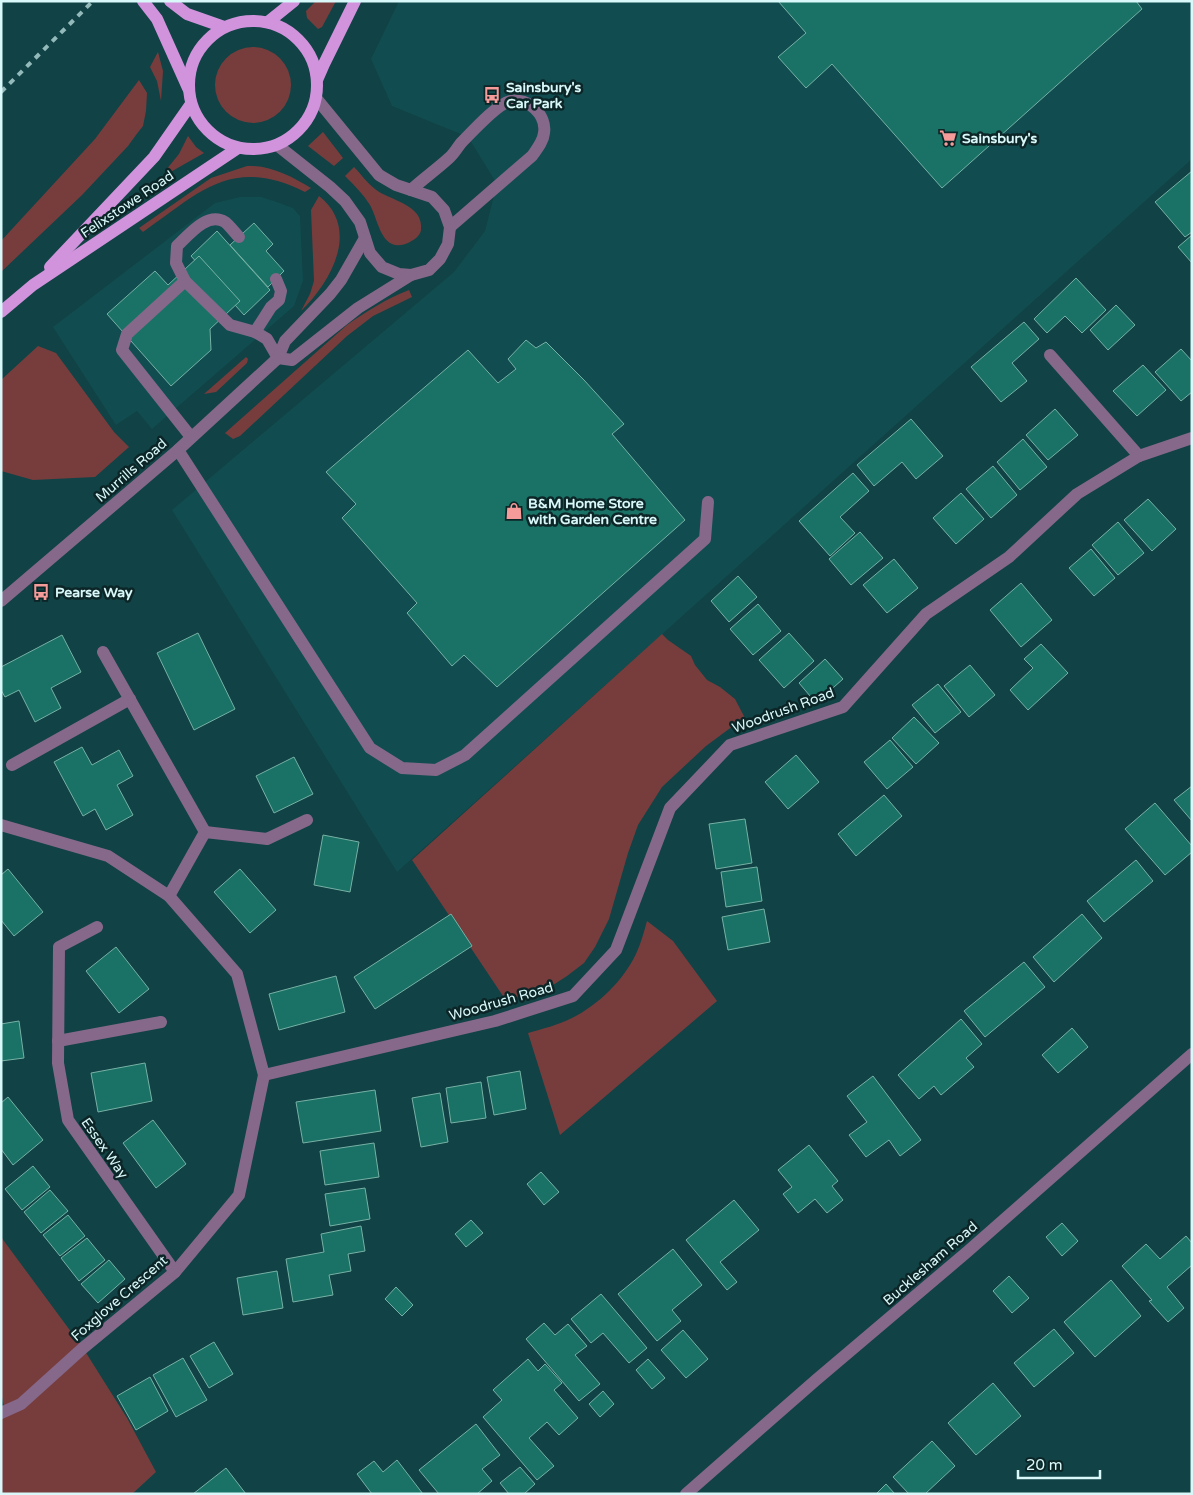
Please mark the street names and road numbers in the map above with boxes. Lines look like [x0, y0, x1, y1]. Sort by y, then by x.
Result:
street label: Felixstowe Road [78, 167, 177, 242]
street label: Murrills Road [92, 435, 170, 506]
street label: Woodrush Road [730, 684, 837, 737]
street label: Woodrush Road [447, 979, 555, 1024]
street label: Essex Way [77, 1115, 132, 1182]
street label: Bucklesham Road [880, 1218, 981, 1309]
street label: Foxglove Crescent [68, 1252, 171, 1345]

